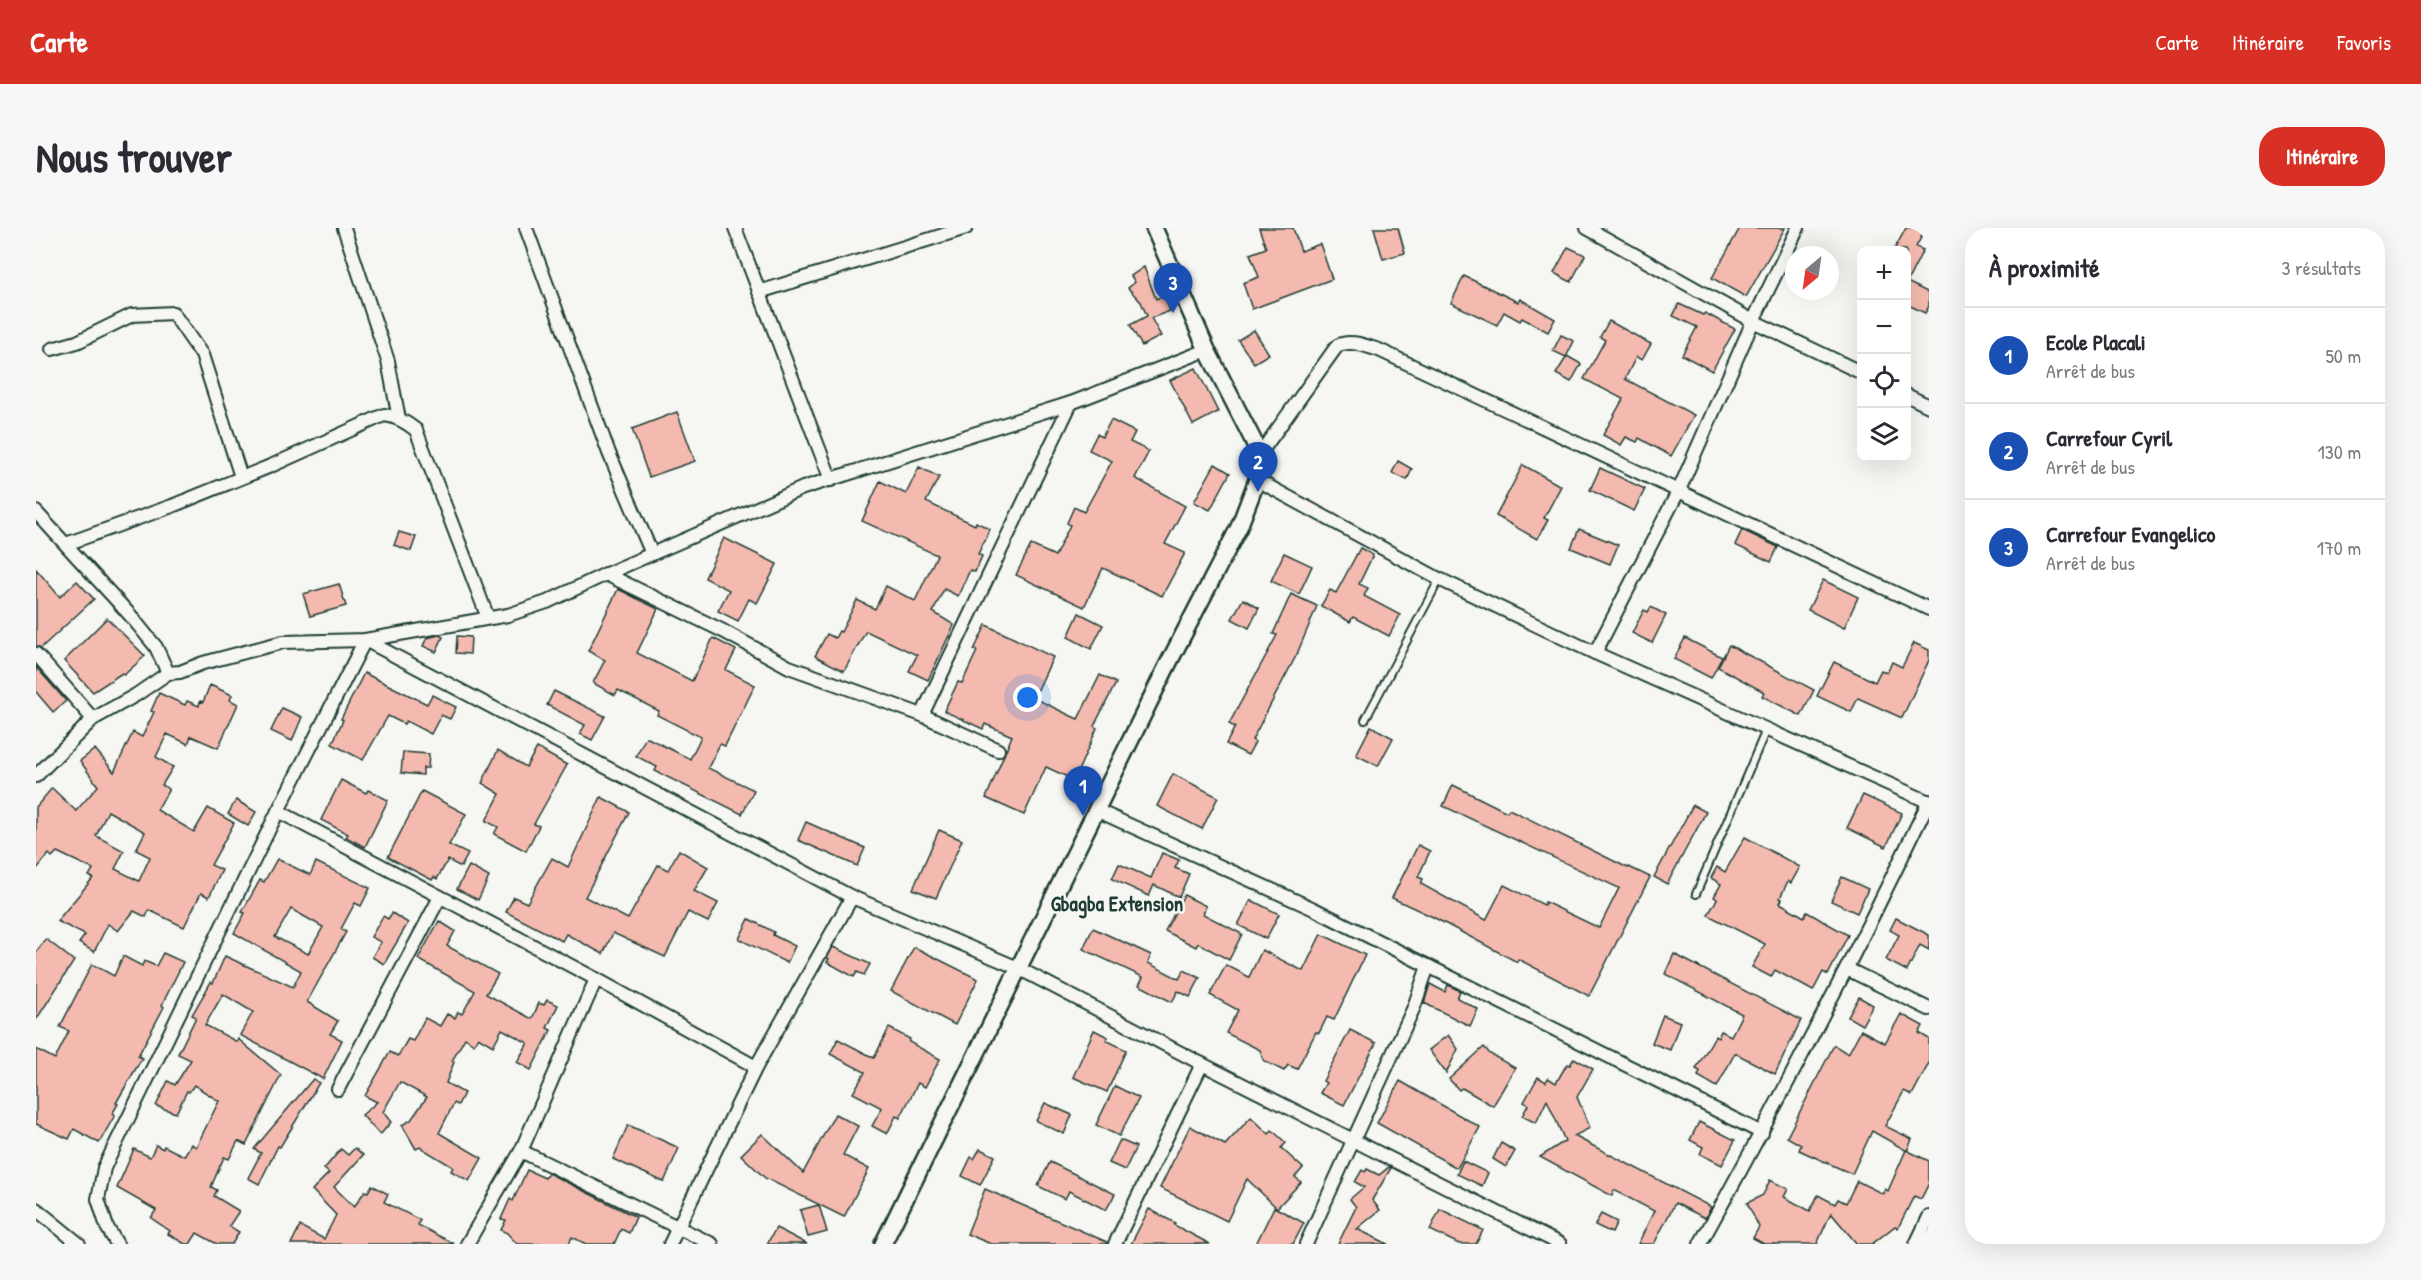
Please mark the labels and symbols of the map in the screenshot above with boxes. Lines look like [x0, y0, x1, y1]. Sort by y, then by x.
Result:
north arrow [1785, 246, 1839, 300]
pin: 3 [1154, 264, 1192, 313]
pin: 2 [1238, 442, 1278, 492]
your location [1013, 683, 1042, 712]
pin: 1 [1064, 766, 1102, 816]
district label: Gbagba Extension [1051, 889, 1183, 919]

